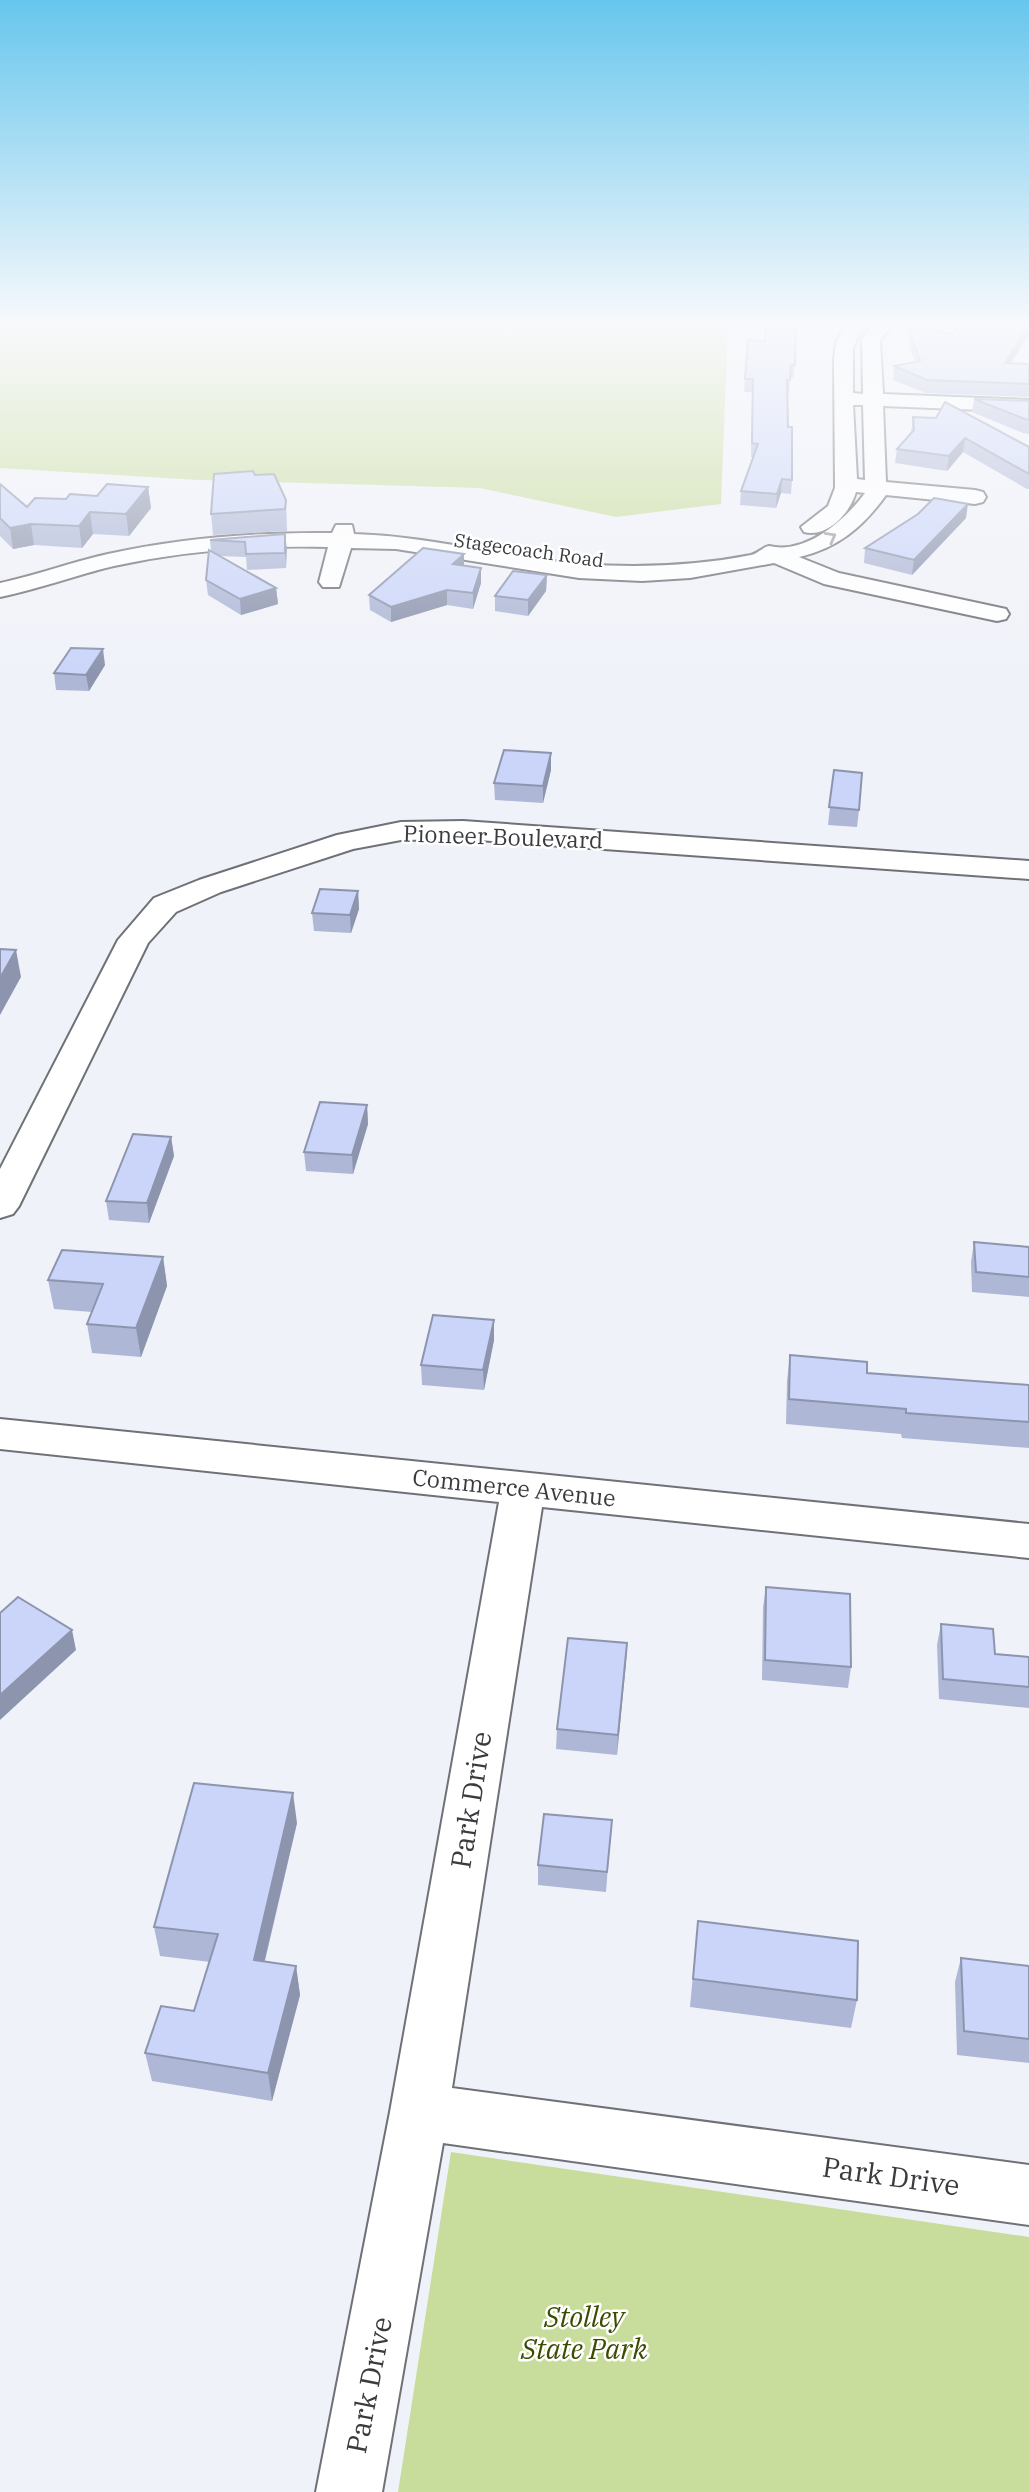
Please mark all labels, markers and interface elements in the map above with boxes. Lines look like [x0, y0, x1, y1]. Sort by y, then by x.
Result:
street label: Stagecoach Road [453, 528, 605, 572]
one-way arrow [824, 532, 837, 545]
street label: Pioneer Boulevard [403, 818, 604, 854]
street label: Commerce Avenue [411, 1461, 617, 1513]
street label: Park Drive [441, 1729, 500, 1871]
street label: Park Drive [820, 2148, 962, 2203]
park label: Stolley State Park [520, 2298, 647, 2367]
street label: Park Drive [337, 2313, 400, 2456]

